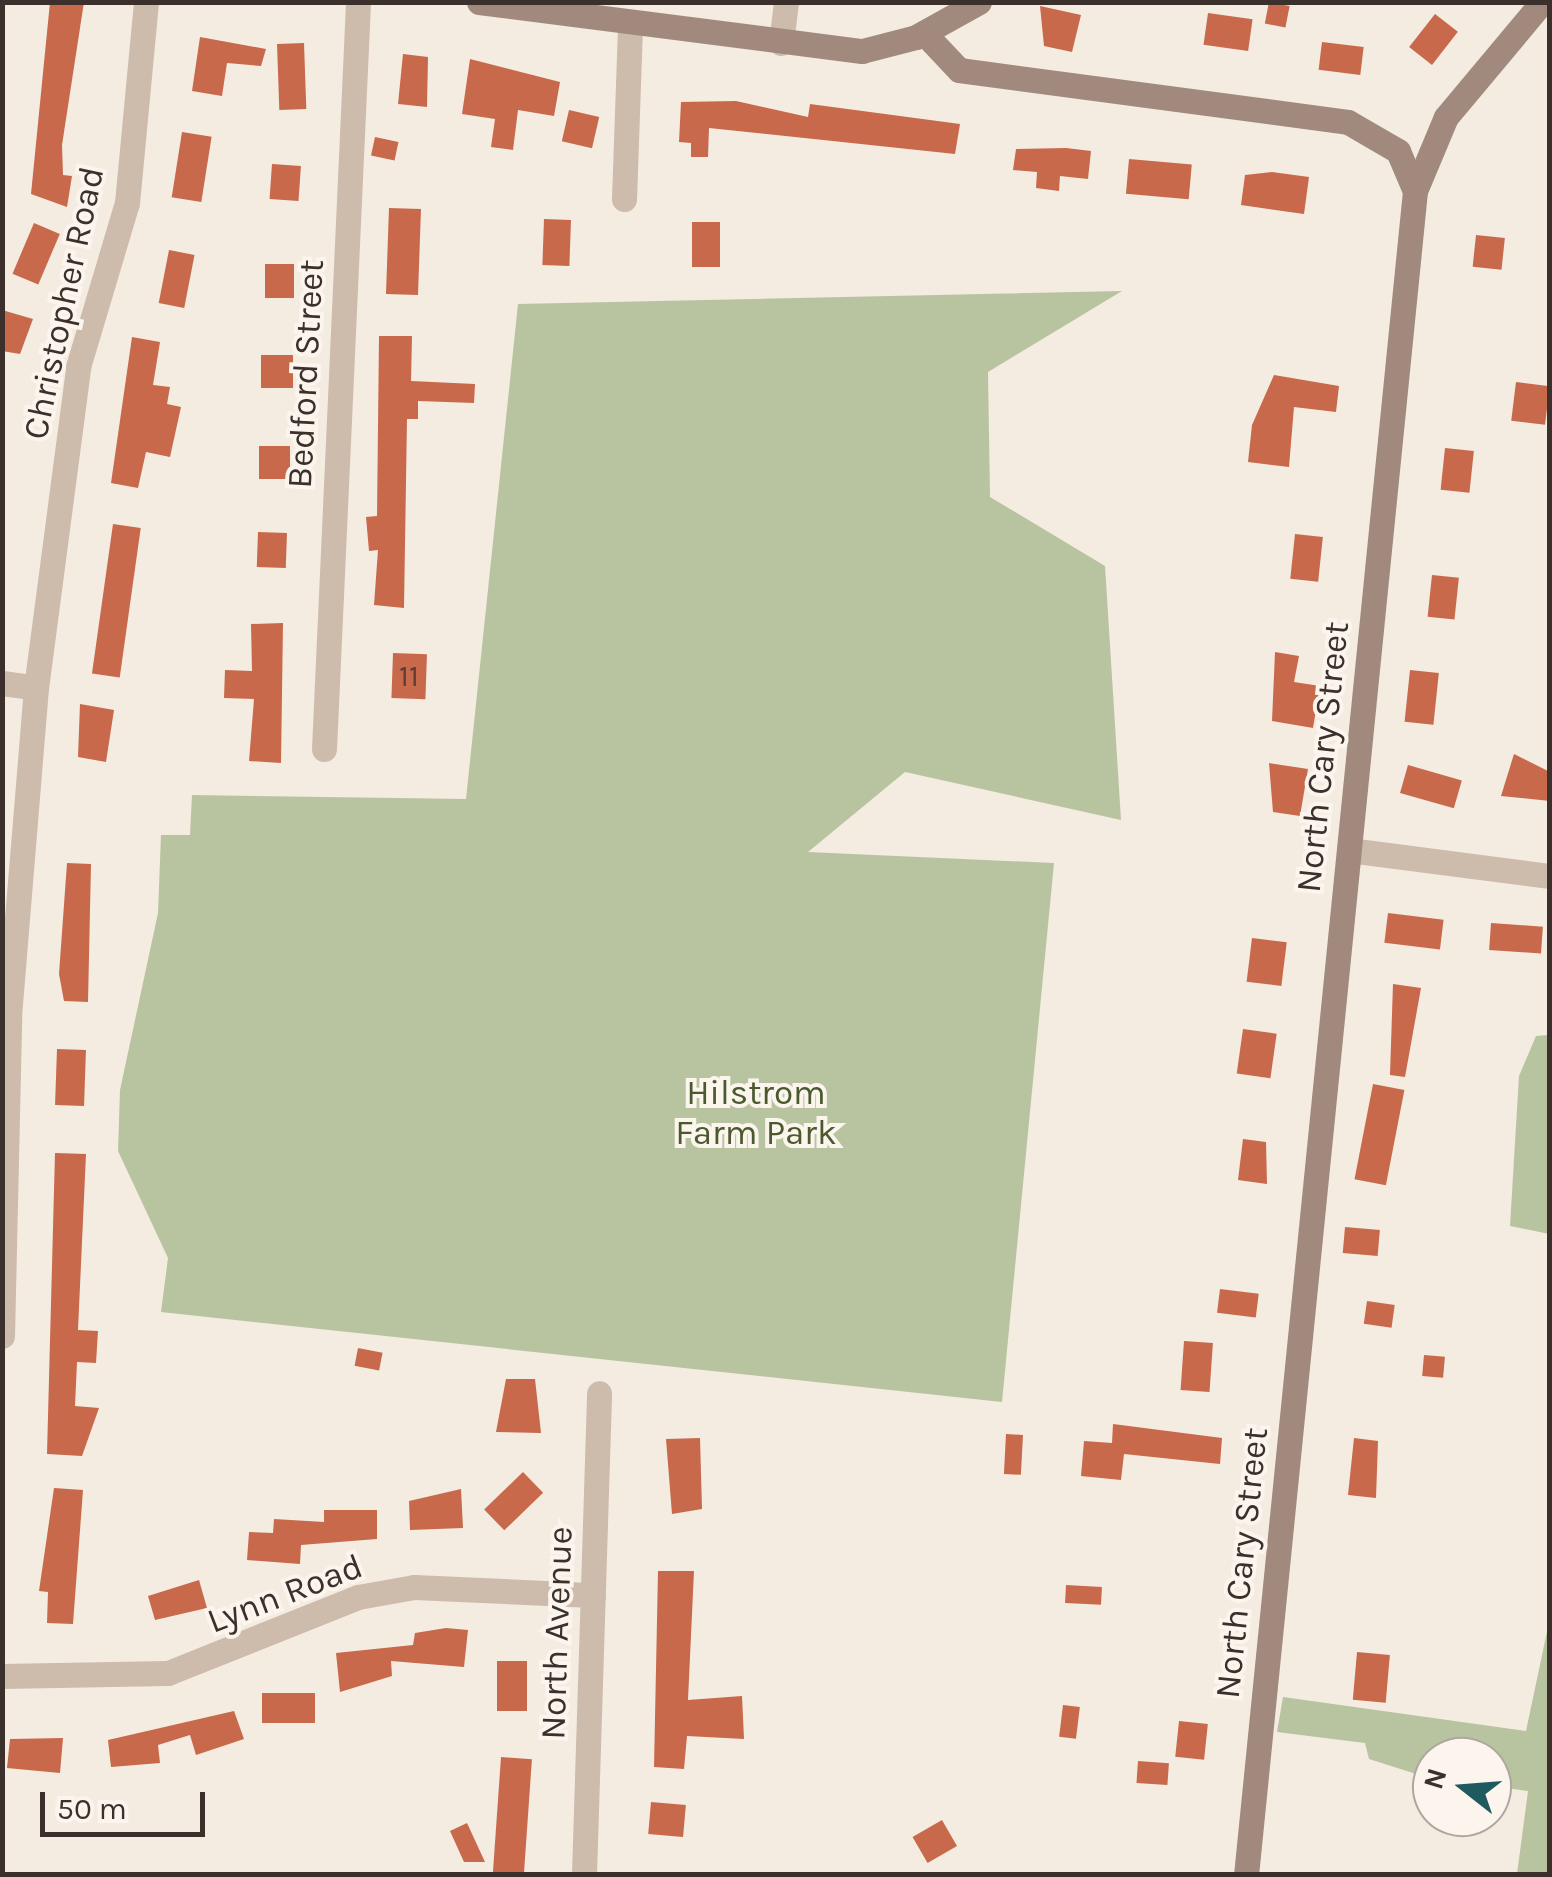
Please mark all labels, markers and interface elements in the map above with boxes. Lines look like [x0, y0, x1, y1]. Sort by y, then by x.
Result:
street label: Christopher Road [15, 163, 113, 443]
street label: Bedford Street [279, 258, 333, 490]
street label: North Cary Street [1288, 619, 1358, 895]
house number: 11 [399, 658, 419, 694]
park label: Hilstrom Farm Park [675, 1072, 837, 1154]
street label: North Cary Street [1207, 1425, 1277, 1701]
street label: North Avenue [532, 1526, 582, 1740]
street label: Lynn Road [201, 1545, 369, 1643]
north arrow [1412, 1737, 1512, 1837]
text: N [1416, 1764, 1453, 1793]
scale bar [45, 1772, 210, 1834]
text: 50 m [57, 1791, 127, 1827]

